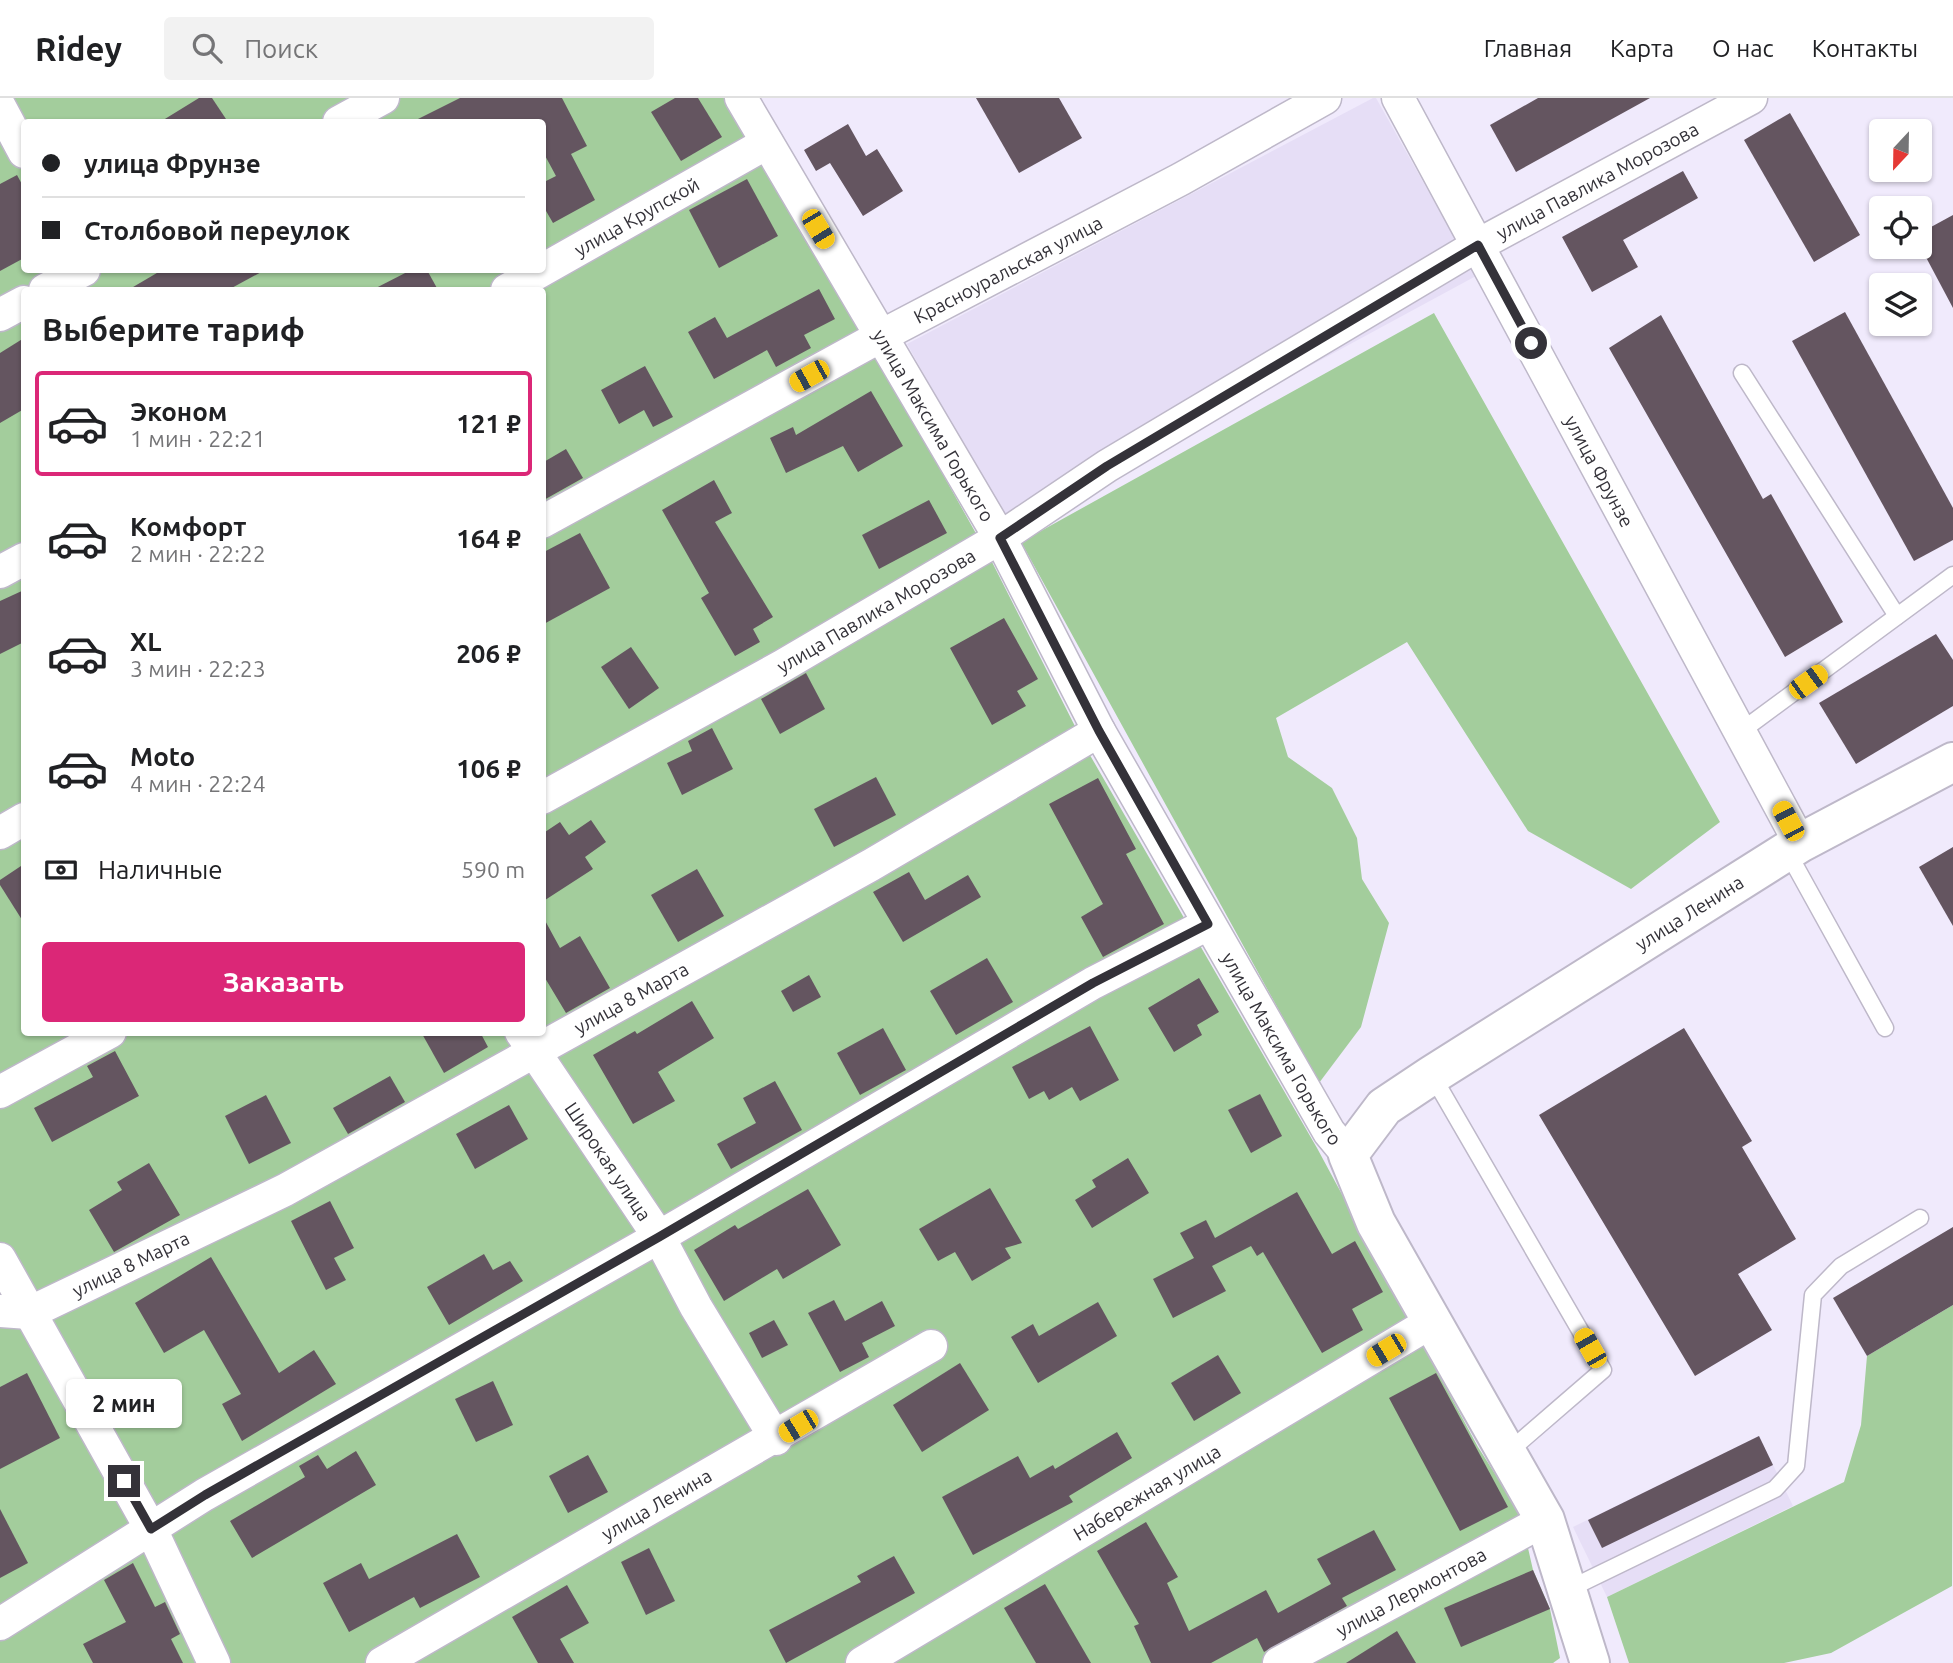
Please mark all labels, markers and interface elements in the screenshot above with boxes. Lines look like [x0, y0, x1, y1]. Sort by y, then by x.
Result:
search box [164, 17, 654, 80]
icon: search [188, 29, 226, 67]
text: Ridey [35, 30, 122, 67]
text: Поиск [244, 34, 318, 63]
text: Главная [1484, 35, 1572, 62]
text: Карта [1610, 35, 1674, 62]
text: О нас [1712, 35, 1774, 62]
text: Контакты [1812, 35, 1918, 62]
street label: улица Павлика Морозова [1492, 117, 1702, 244]
north arrow [1869, 119, 1932, 182]
map controls [1869, 119, 1932, 336]
text: улица Фрунзе [84, 149, 261, 178]
street label: улица Крупской [570, 173, 703, 261]
button: locate [1869, 196, 1932, 259]
car [799, 206, 838, 252]
street label: Красноуральская улица [910, 211, 1106, 328]
text: Столбовой переулок [84, 216, 350, 245]
button: layers [1869, 273, 1932, 336]
text: Выберите тариф [42, 311, 305, 347]
street label: улица Максима Горького [869, 325, 999, 526]
route start [1515, 327, 1547, 359]
car [786, 357, 833, 395]
icon: car [46, 392, 109, 455]
text: Эконом [130, 397, 227, 426]
text: 121 ₽ [456, 409, 521, 438]
street label: улица Фрунзе [1560, 411, 1638, 531]
text: 1 мин · 22:21 [130, 426, 266, 451]
icon: car [46, 507, 109, 570]
text: Комфорт [130, 512, 246, 541]
text: 164 ₽ [456, 524, 521, 553]
text: 2 мин · 22:22 [130, 541, 266, 566]
street label: улица Павлика Морозова [773, 544, 979, 678]
icon: car [46, 622, 109, 685]
text: XL [130, 627, 161, 656]
text: 206 ₽ [456, 639, 521, 668]
text: 3 мин · 22:23 [130, 656, 266, 681]
car [1785, 661, 1832, 703]
icon: car [46, 737, 109, 800]
text: Moto [130, 742, 195, 771]
text: 106 ₽ [456, 754, 521, 783]
text: 4 мин · 22:24 [130, 771, 266, 796]
car [1769, 798, 1808, 844]
icon: cash [42, 851, 80, 889]
text: Наличные [98, 855, 223, 884]
text: 590 m [461, 857, 525, 882]
street label: улица Ленина [1631, 871, 1747, 955]
button: Заказать [42, 942, 525, 1022]
street label: улица Максима Горького [1217, 948, 1346, 1150]
street label: улица 8 Марта [570, 958, 692, 1038]
street label: Широкая улица [560, 1098, 656, 1225]
street label: улица 8 Марта [69, 1227, 193, 1302]
car [1571, 1325, 1610, 1371]
car [1363, 1330, 1410, 1370]
callout: 2 мин [66, 1380, 182, 1428]
text: 2 мин [92, 1391, 156, 1416]
car [775, 1406, 822, 1446]
street label: Набережная улица [1069, 1440, 1224, 1545]
street label: улица Ленина [598, 1464, 715, 1545]
route end [108, 1465, 140, 1497]
street label: улица Лермонтова [1332, 1543, 1490, 1641]

